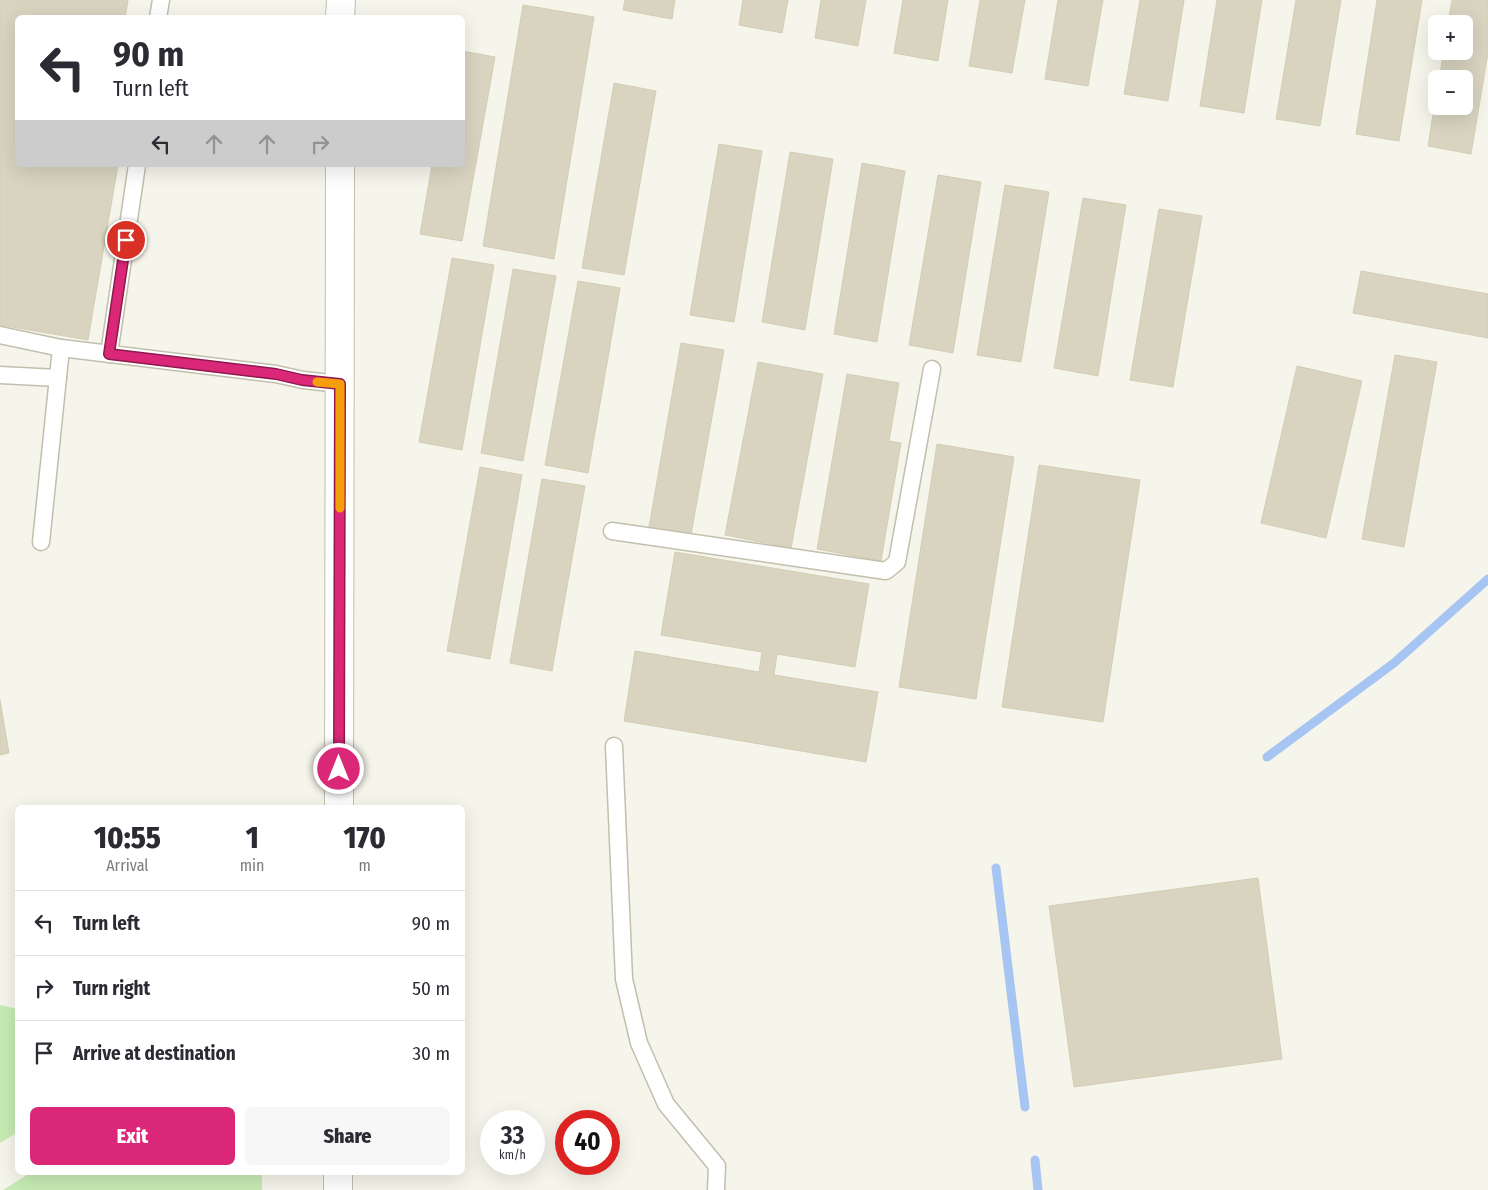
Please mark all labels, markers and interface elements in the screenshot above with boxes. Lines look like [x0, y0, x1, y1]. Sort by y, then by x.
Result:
map controls [1428, 15, 1473, 115]
button: + [1428, 15, 1473, 60]
text: 90 m [113, 33, 184, 75]
icon: left [30, 35, 95, 100]
button: − [1428, 70, 1473, 115]
text: Turn left [113, 75, 189, 102]
icon: left [147, 130, 175, 158]
icon: ahead [200, 130, 228, 158]
icon: ahead [253, 130, 281, 158]
icon: right [306, 130, 334, 158]
pin [105, 219, 147, 261]
icon: arrive [112, 226, 140, 254]
position arrow [312, 742, 364, 794]
text: 10:55 [94, 820, 161, 856]
text: 1 [246, 820, 259, 856]
text: 170 [344, 820, 386, 856]
text: Arrival [106, 856, 149, 875]
text: min [240, 856, 265, 875]
text: m [359, 856, 371, 875]
icon: left [30, 909, 58, 937]
text: Turn left [73, 912, 140, 935]
text: 90 m [412, 912, 450, 935]
icon: right [30, 974, 58, 1002]
text: Turn right [73, 977, 150, 1000]
text: 50 m [412, 977, 450, 1000]
icon: arrive [30, 1039, 58, 1067]
text: Arrive at destination [73, 1042, 236, 1065]
text: 30 m [412, 1042, 450, 1065]
button: Exit [30, 1107, 235, 1165]
button: Share [245, 1107, 450, 1165]
speed limit sign: 40 [555, 1110, 620, 1175]
text: 33 [501, 1121, 524, 1151]
text: km/h [499, 1148, 526, 1162]

